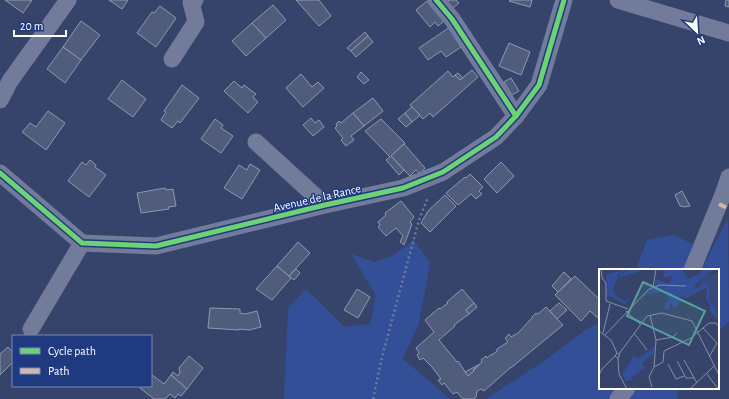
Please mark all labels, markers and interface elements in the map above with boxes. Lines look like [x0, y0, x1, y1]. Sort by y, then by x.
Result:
scale bar [14, 12, 66, 38]
north arrow [677, 12, 717, 52]
text: 20 m [20, 20, 43, 32]
text: N [695, 34, 707, 47]
street label: Avenue de la Rance [272, 182, 362, 214]
inset map [599, 269, 719, 389]
legend [12, 335, 152, 387]
text: Cycle path [48, 345, 96, 358]
text: Path [48, 365, 70, 377]

